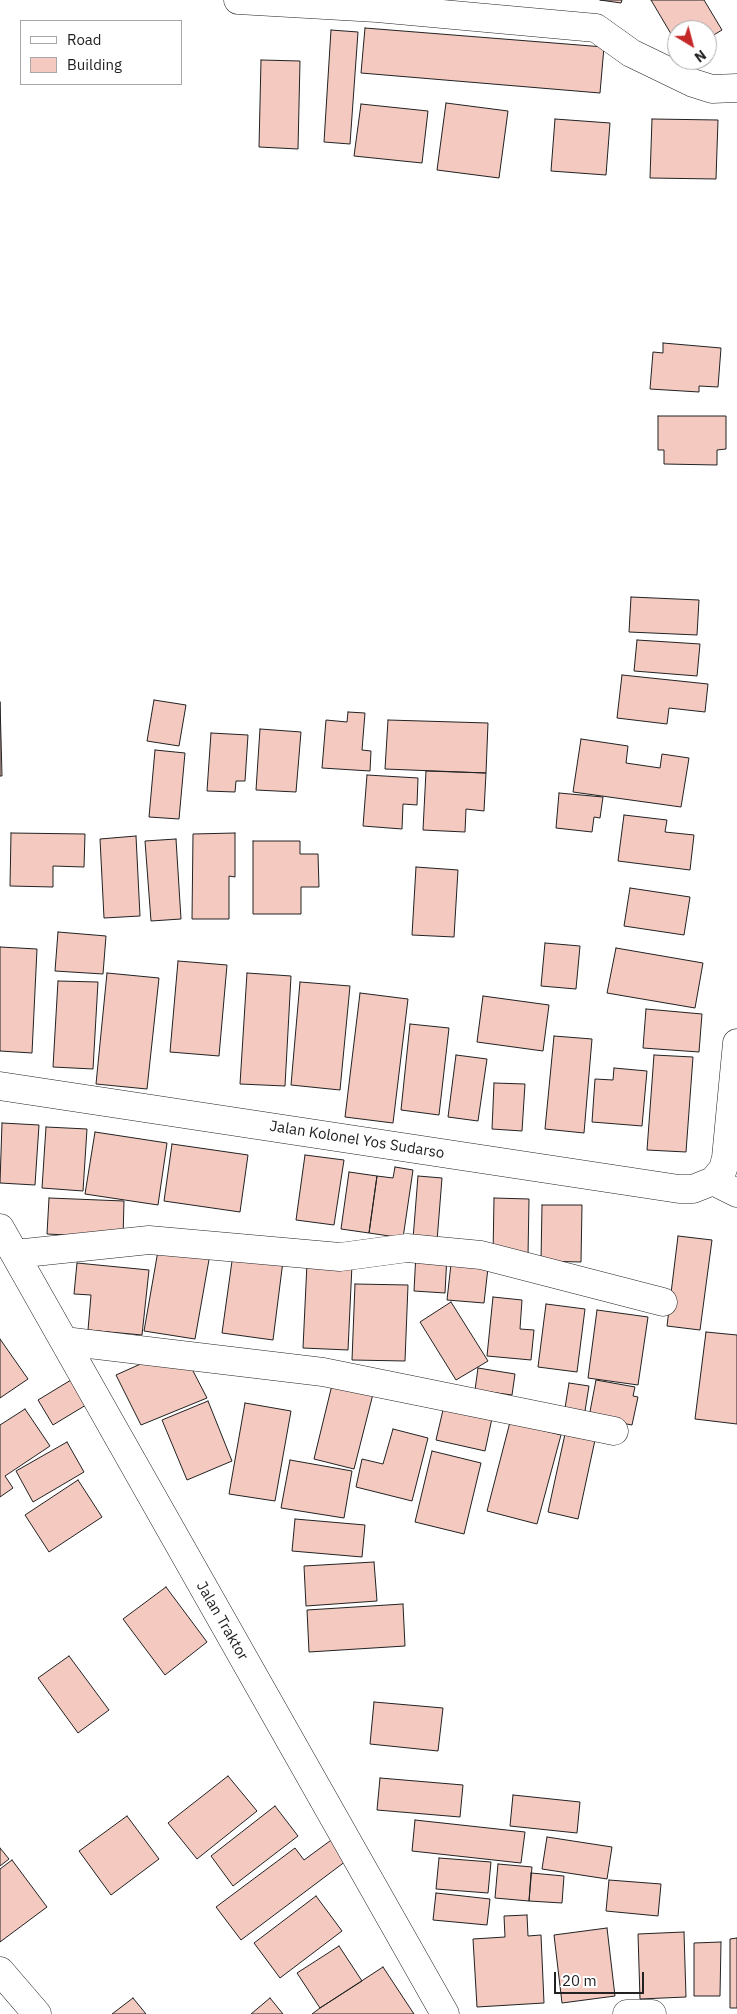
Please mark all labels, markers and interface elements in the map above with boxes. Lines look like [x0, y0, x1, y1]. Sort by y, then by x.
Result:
legend [20, 20, 182, 85]
north arrow [667, 20, 717, 70]
text: Road [67, 30, 102, 49]
text: N [691, 46, 710, 66]
text: Building [67, 55, 122, 74]
street label: Jalan Kolonel Yos Sudarso [268, 1117, 446, 1163]
street label: Jalan Traktor [192, 1578, 252, 1664]
scale bar [557, 1962, 647, 1994]
text: 20 m [562, 1971, 597, 1990]

